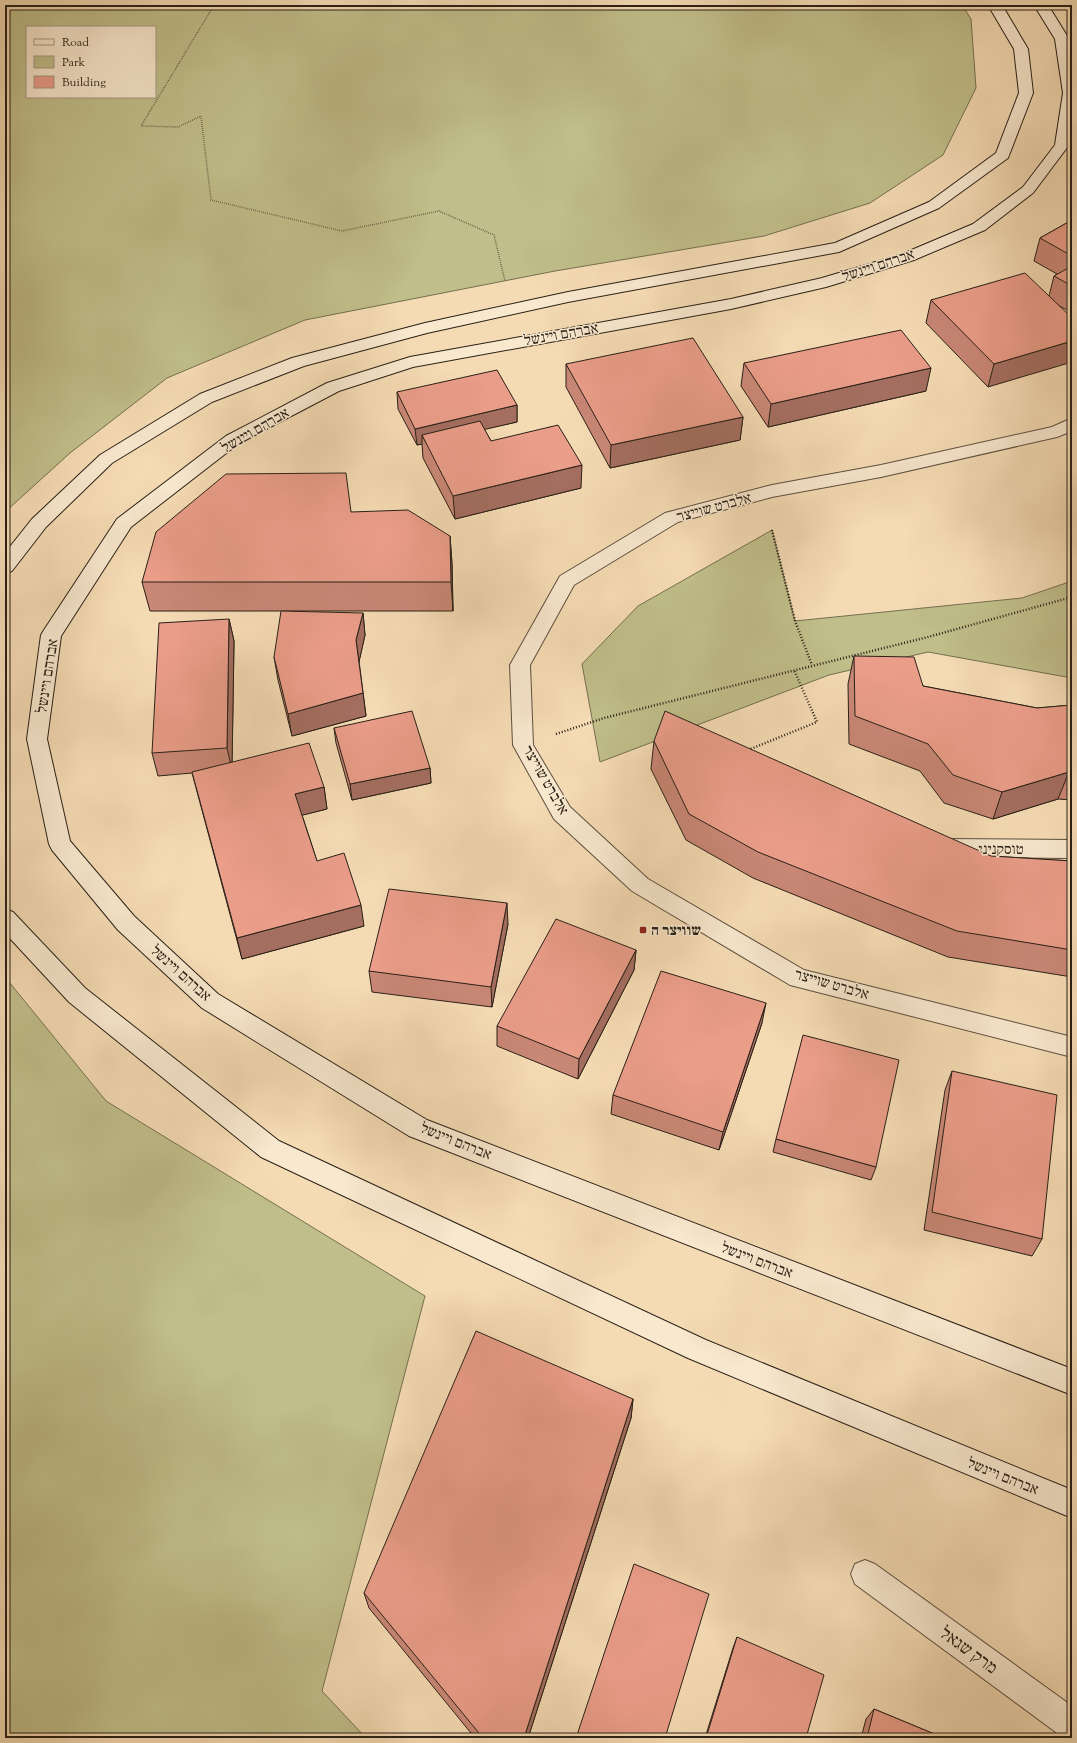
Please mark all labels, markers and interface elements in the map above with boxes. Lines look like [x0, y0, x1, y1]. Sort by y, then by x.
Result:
legend [26, 26, 156, 98]
text: Road [62, 34, 89, 52]
text: Park [62, 54, 85, 72]
text: Building [62, 74, 106, 92]
street label: אברהם ויינשל [839, 245, 918, 288]
street label: אברהם ויינשל [522, 319, 600, 352]
street label: אברהם ויינשל [218, 403, 294, 459]
street label: אלברט שוייצר [675, 488, 754, 529]
street label: אברהם ויינשל [32, 637, 65, 715]
street label: אלברט שוייצר [516, 742, 573, 819]
street label: טוסקניני [978, 840, 1024, 861]
place label: שוויצר ה [651, 921, 701, 942]
marker: שוויצר ה [638, 925, 648, 935]
street label: אברהם ויינשל [145, 941, 215, 1007]
street label: אלברט שוייצר [792, 965, 871, 1006]
street label: אברהם ויינשל [417, 1119, 494, 1166]
street label: אברהם ויינשל [718, 1238, 795, 1285]
street label: אברהם ויינשל [964, 1454, 1041, 1501]
street label: מרק שגאל [933, 1622, 1002, 1682]

